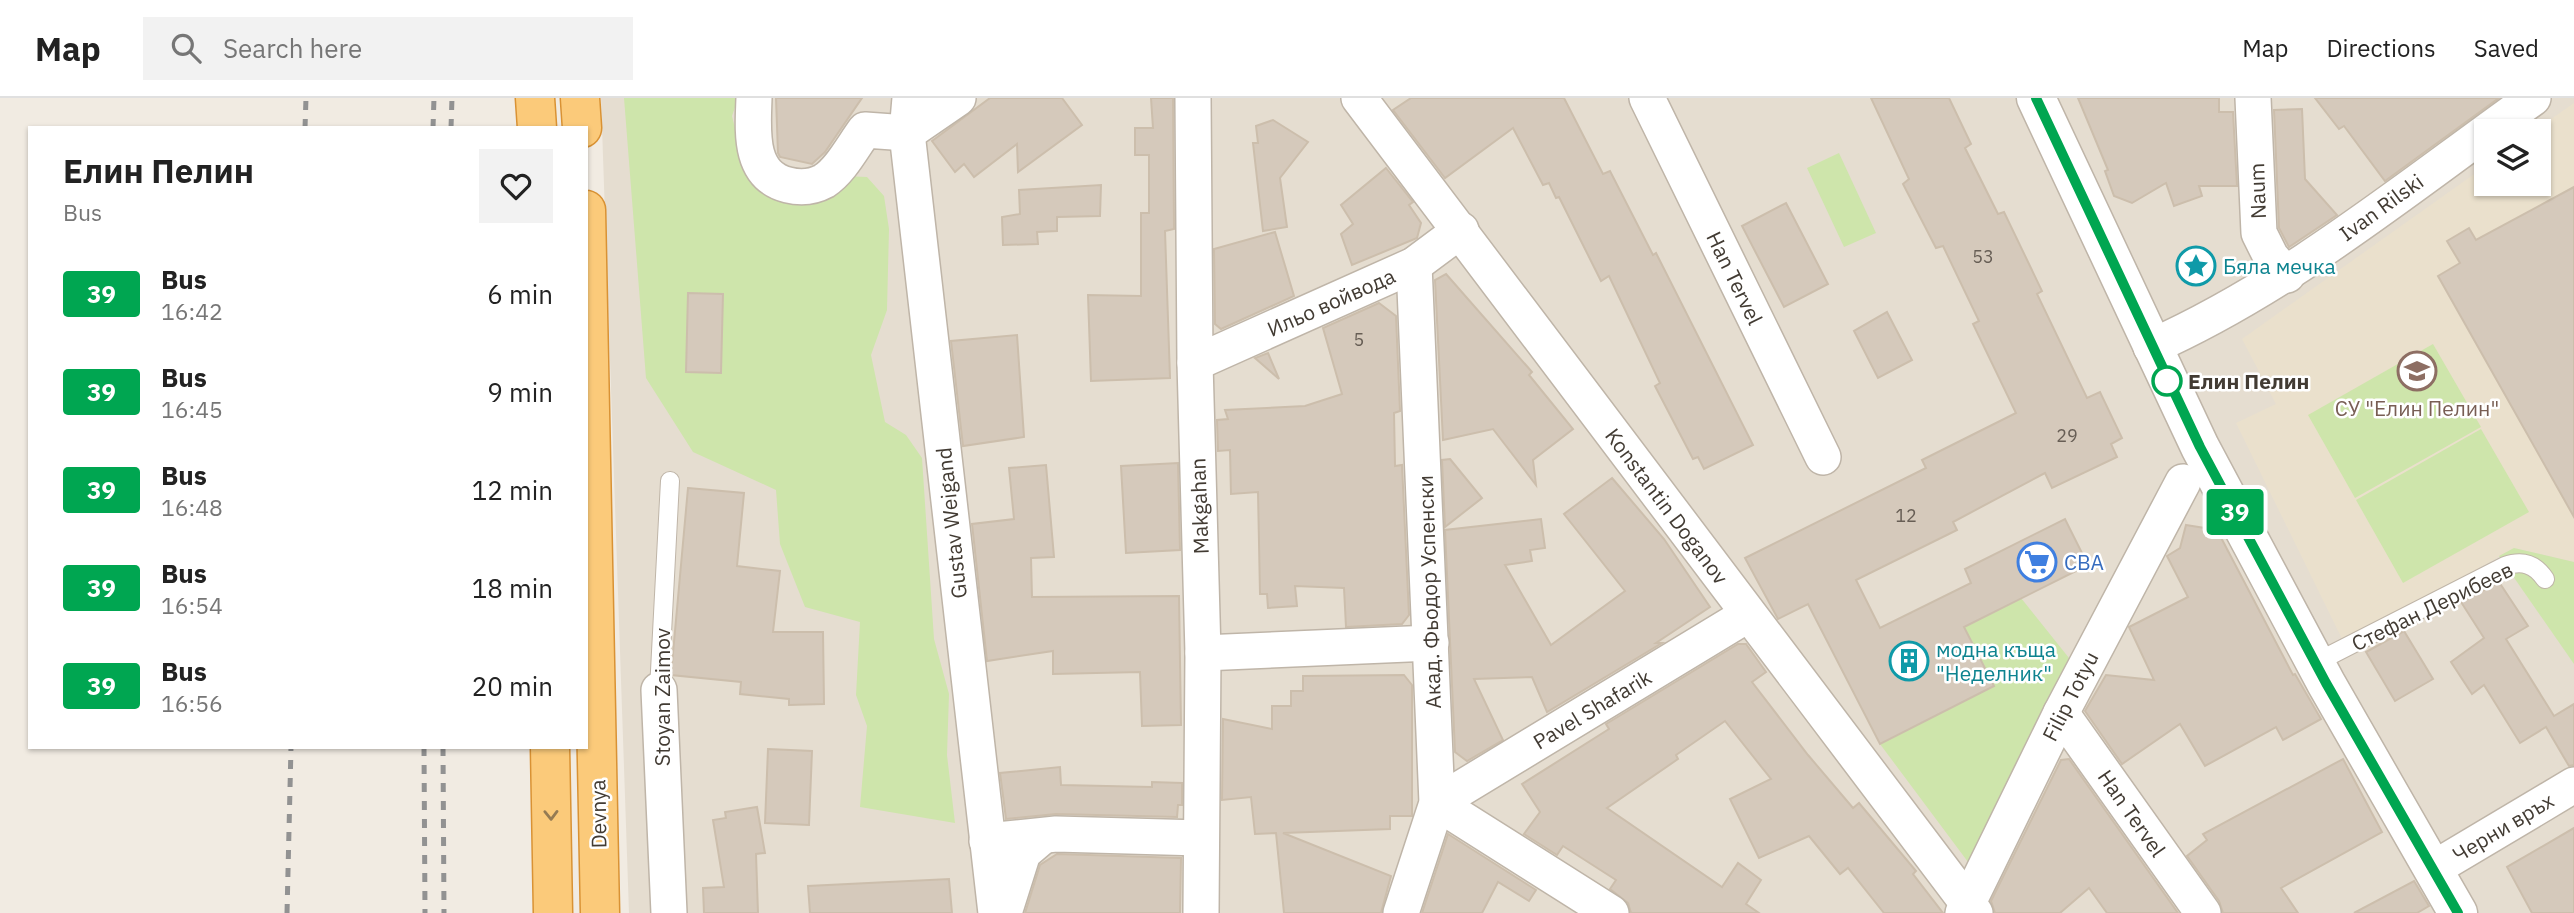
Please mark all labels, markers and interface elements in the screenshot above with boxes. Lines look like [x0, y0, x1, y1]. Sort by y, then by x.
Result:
search box [143, 17, 633, 80]
text: Map [35, 27, 101, 70]
icon: search [167, 29, 205, 67]
text: Search here [223, 31, 362, 65]
text: Map [2242, 32, 2288, 64]
text: Directions [2326, 32, 2436, 64]
text: Saved [2474, 32, 2539, 64]
map controls [2474, 119, 2551, 196]
button: layers [2474, 119, 2551, 196]
text: Елин Пелин [63, 149, 254, 192]
button: heart [479, 149, 553, 223]
street label: Naum [2242, 162, 2272, 220]
street label: Ivan Rilski [2333, 167, 2429, 247]
text: Bus [63, 197, 102, 227]
street label: Han Tervel [1700, 227, 1770, 330]
house number: 53 [1972, 245, 1994, 268]
place icon: Бяла мечка [2175, 245, 2217, 287]
place label: Бяла мечка [2223, 252, 2336, 280]
street label: Ильо войвода [1263, 261, 1399, 343]
text: Bus [161, 262, 207, 296]
text: 6 min [487, 277, 553, 311]
text: 39 [87, 278, 116, 310]
text: 16:42 [161, 296, 223, 326]
house number: 5 [1354, 328, 1364, 351]
school or university icon: СУ "Елин Пелин" [2396, 350, 2438, 392]
text: Bus [161, 360, 207, 394]
marker: Елин Пелин [2152, 366, 2182, 396]
place label: Елин Пелин [2188, 367, 2309, 395]
text: 9 min [487, 375, 553, 409]
text: 39 [87, 376, 116, 408]
text: 16:45 [161, 394, 223, 424]
place label: СУ "Елин Пелин" [2335, 394, 2499, 422]
street label: Konstantin Doganov [1599, 422, 1735, 590]
house number: 29 [2056, 424, 2078, 447]
street label: Gustav Weigand [929, 446, 973, 600]
street label: Makgahan [1183, 457, 1215, 555]
text: Bus [161, 458, 207, 492]
text: 12 min [472, 473, 553, 507]
text: 39 [87, 474, 116, 506]
street label: Акад. Фьодор Успенски [1411, 475, 1447, 709]
line badge: 39 [2204, 489, 2266, 535]
text: 16:48 [161, 492, 223, 522]
text: 39 [2221, 496, 2249, 528]
house number: 12 [1895, 504, 1917, 527]
supermarket icon: CBA [2016, 541, 2058, 583]
place label: CBA [2064, 548, 2104, 576]
street label: Стефан Дерибеев [2347, 555, 2517, 657]
text: Bus [161, 556, 207, 590]
text: 18 min [472, 571, 553, 605]
text: 39 [87, 572, 116, 604]
text: 16:54 [161, 590, 223, 620]
street label: Stoyan Zaimov [648, 628, 676, 766]
place label: модна къща "Неделник" [1936, 635, 2056, 687]
building icon: модна къща "Неделник" [1888, 640, 1930, 682]
street label: Filip Totyu [2035, 646, 2105, 746]
text: Bus [161, 654, 207, 688]
street label: Pavel Shafarik [1528, 663, 1656, 755]
text: 20 min [472, 669, 553, 703]
text: 39 [87, 670, 116, 702]
text: 16:56 [161, 688, 223, 718]
street label: Han Tervel [2092, 764, 2172, 862]
street label: Devnya [583, 779, 613, 849]
street label: Черни връх [2447, 786, 2559, 868]
one-way arrow [544, 810, 559, 821]

